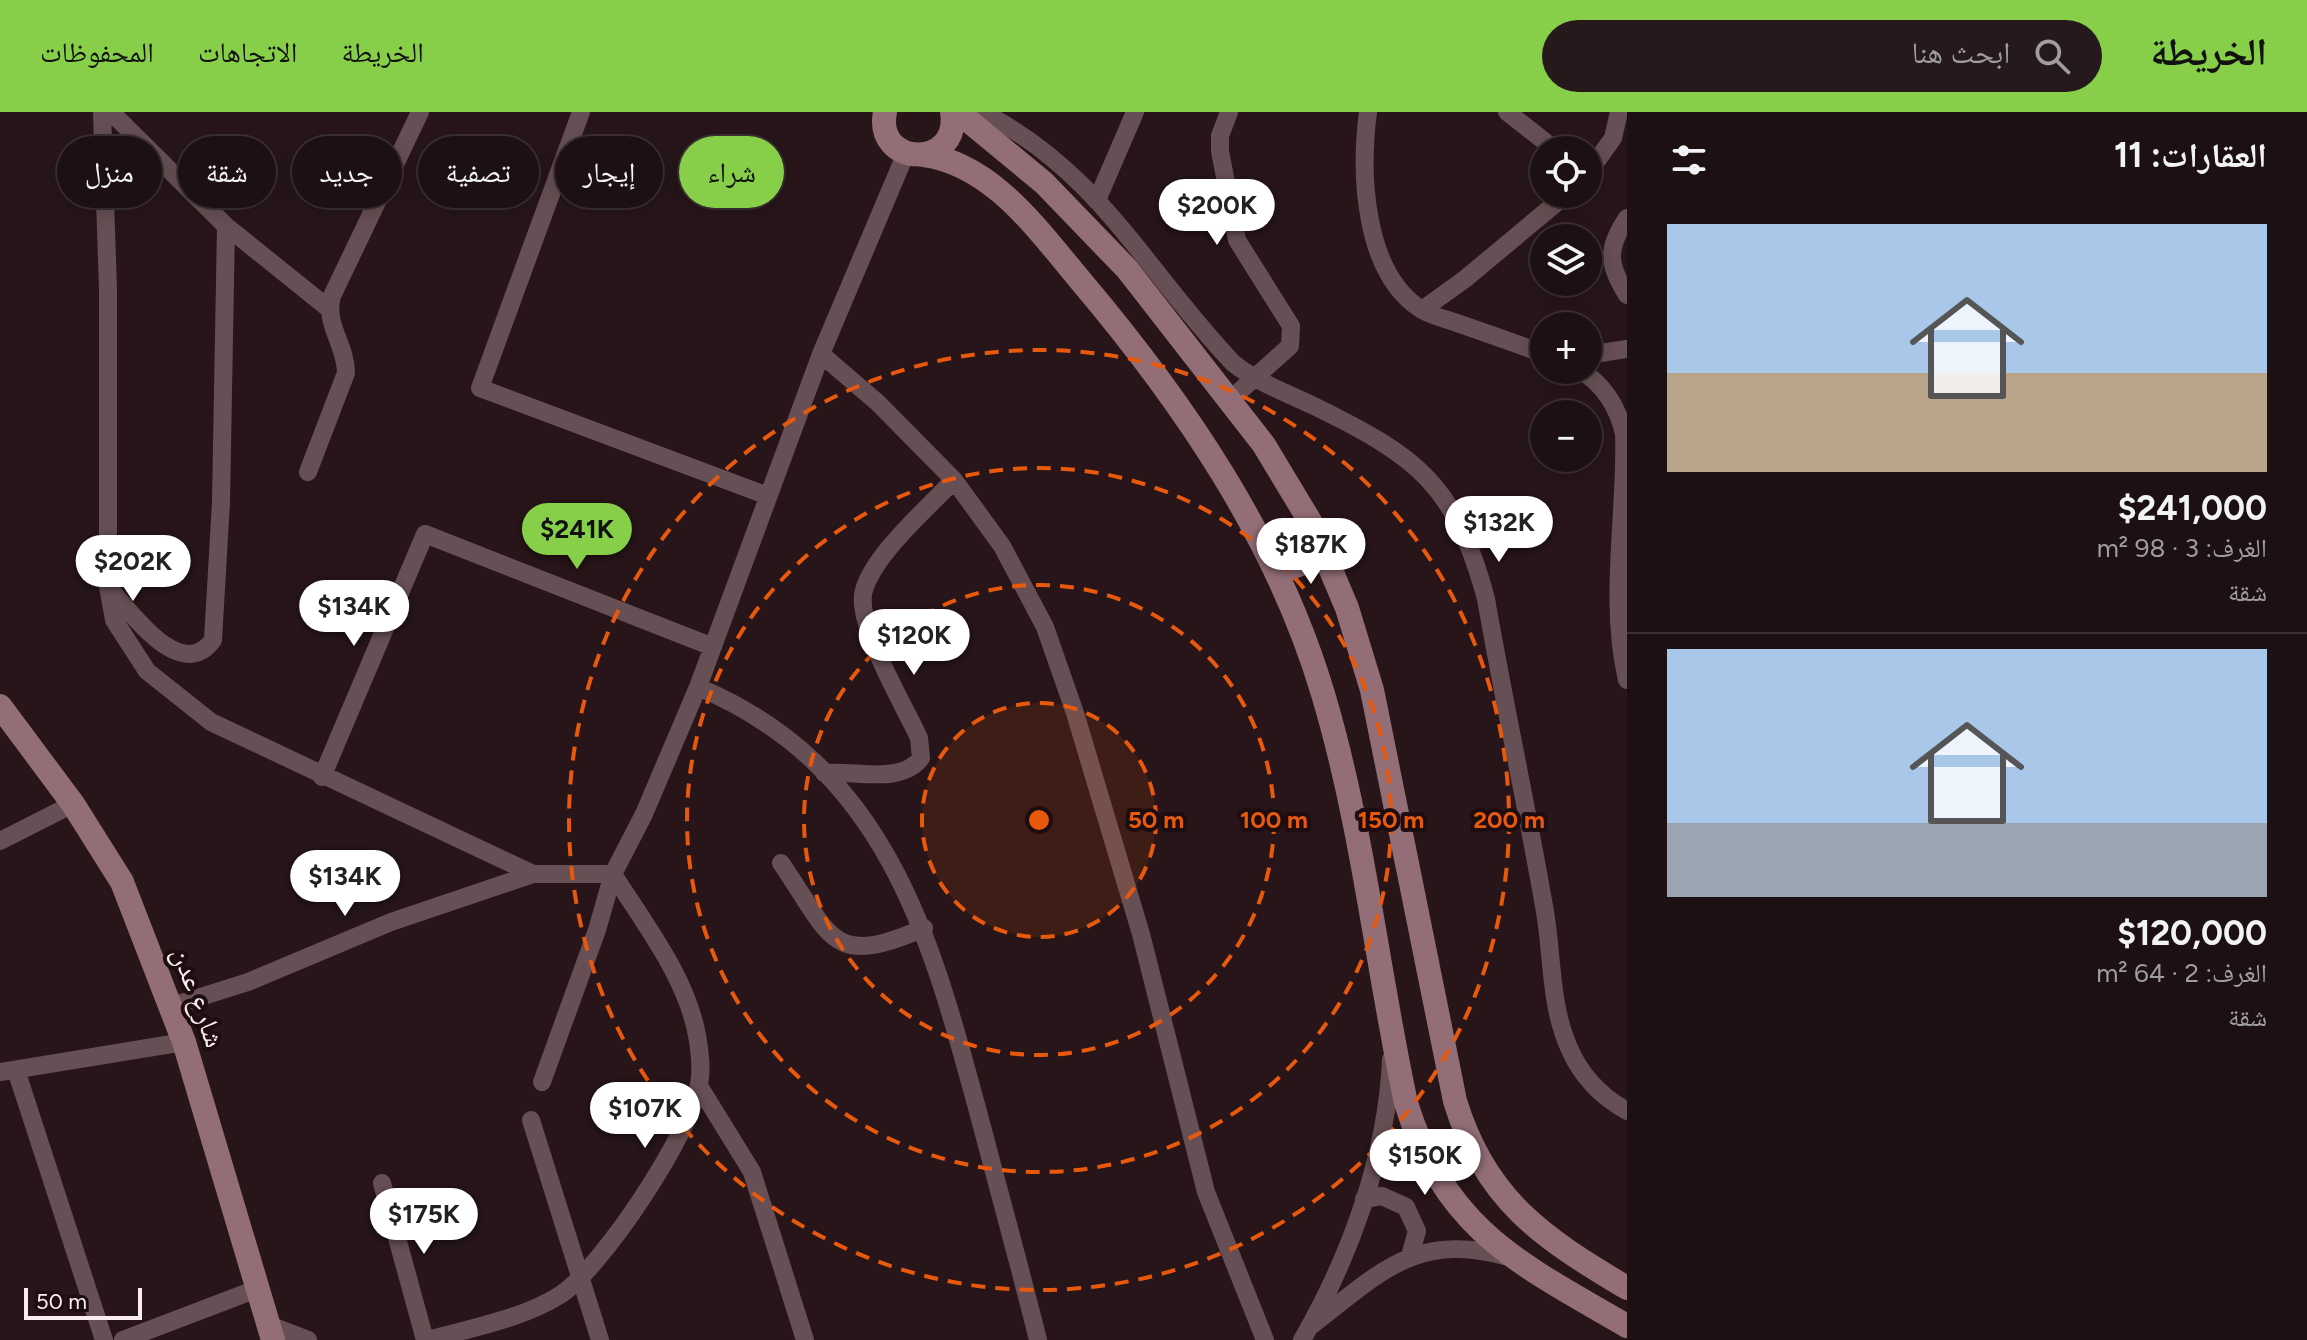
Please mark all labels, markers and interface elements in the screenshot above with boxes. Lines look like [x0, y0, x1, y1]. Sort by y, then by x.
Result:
search box [1542, 20, 2102, 92]
text: الخريطة [2150, 29, 2267, 75]
text: ابحث هنا [1912, 34, 2010, 71]
icon: search [2030, 34, 2074, 78]
text: المحفوظات [40, 35, 154, 69]
text: الاتجاهات [198, 35, 297, 69]
text: الخريطة [341, 35, 424, 69]
text: العقارات: 11 [2114, 135, 2267, 176]
chip: منزل [57, 136, 162, 208]
chip: شقة [178, 136, 276, 208]
chip: جديد [292, 136, 402, 208]
chip: تصفية [418, 136, 539, 208]
chip: إيجار [555, 136, 663, 208]
chip: شراء [679, 136, 784, 208]
map controls [1530, 136, 1602, 472]
button: locate [1530, 136, 1602, 208]
icon: filters [1667, 138, 1711, 182]
pin: $200K [1161, 179, 1273, 247]
text: $200K [1177, 189, 1257, 221]
button: layers [1530, 224, 1602, 296]
icon: home [1895, 276, 2039, 420]
button: + [1530, 312, 1602, 384]
button: − [1530, 400, 1602, 472]
text: $241,000 [2118, 488, 2267, 529]
pin: $132K [1443, 496, 1555, 564]
pin: $241K [521, 503, 633, 571]
text: $132K [1463, 506, 1535, 538]
text: $241K [540, 513, 614, 545]
pin: $187K [1255, 518, 1367, 586]
text: $187K [1274, 528, 1348, 560]
text: الغرف: 3 · 98 m² [2097, 532, 2267, 564]
pin: $202K [77, 535, 189, 603]
text: $202K [94, 545, 172, 577]
text: شقة [2228, 576, 2267, 608]
pin: $134K [298, 580, 410, 648]
text: $134K [317, 590, 391, 622]
pin: $120K [858, 609, 970, 677]
text: $120K [877, 619, 951, 651]
icon: home [1895, 701, 2039, 845]
text: 50 m [1128, 805, 1184, 834]
text: 100 m [1240, 805, 1308, 834]
text: 150 m [1358, 805, 1424, 834]
text: 200 m [1473, 805, 1545, 834]
centre of rings [1025, 806, 1053, 834]
pin: $134K [289, 850, 401, 918]
text: $134K [308, 860, 382, 892]
text: $120,000 [2117, 913, 2267, 954]
street label: شارع عدن [164, 942, 233, 1052]
text: الغرف: 2 · 64 m² [2096, 957, 2267, 989]
text: شقة [2228, 1001, 2267, 1033]
pin: $107K [589, 1082, 701, 1150]
text: $107K [608, 1092, 682, 1124]
pin: $150K [1369, 1129, 1481, 1197]
text: $150K [1388, 1139, 1462, 1171]
pin: $175K [368, 1188, 480, 1256]
text: $175K [388, 1198, 460, 1230]
scale bar [24, 1284, 142, 1320]
text: 50 m [36, 1288, 87, 1315]

